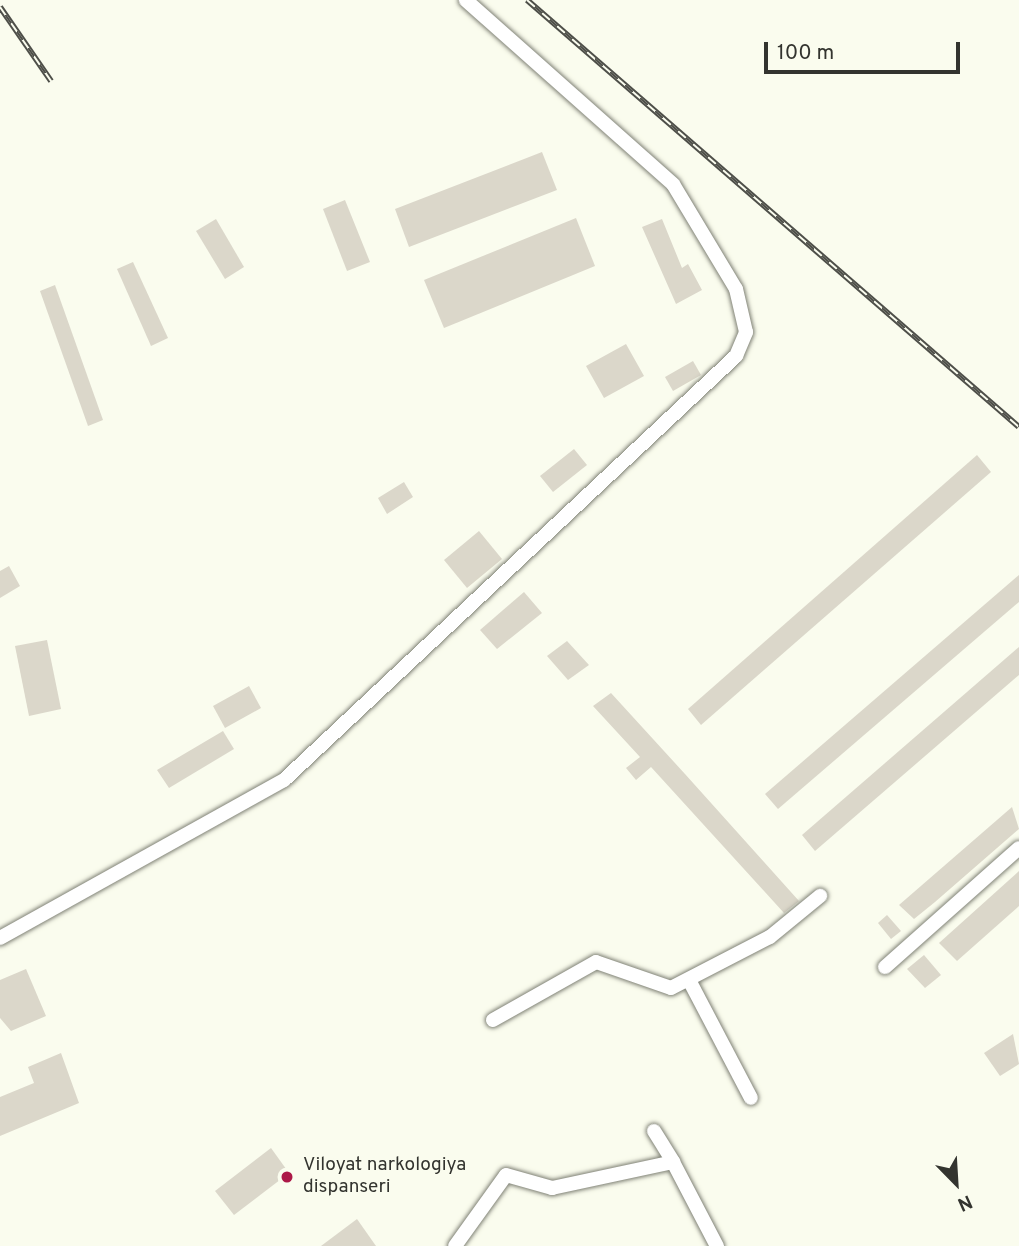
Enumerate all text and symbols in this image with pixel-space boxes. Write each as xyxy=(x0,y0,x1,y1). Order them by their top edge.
scale bar xyxy=(767,28,963,72)
text: 100 m xyxy=(777,40,834,67)
north arrow xyxy=(921,1148,991,1218)
place label: Viloyat narkologiya dispanseri xyxy=(303,1155,466,1199)
marker: Viloyat narkologiya dispanseri xyxy=(277,1167,297,1187)
text: N xyxy=(953,1188,976,1216)

